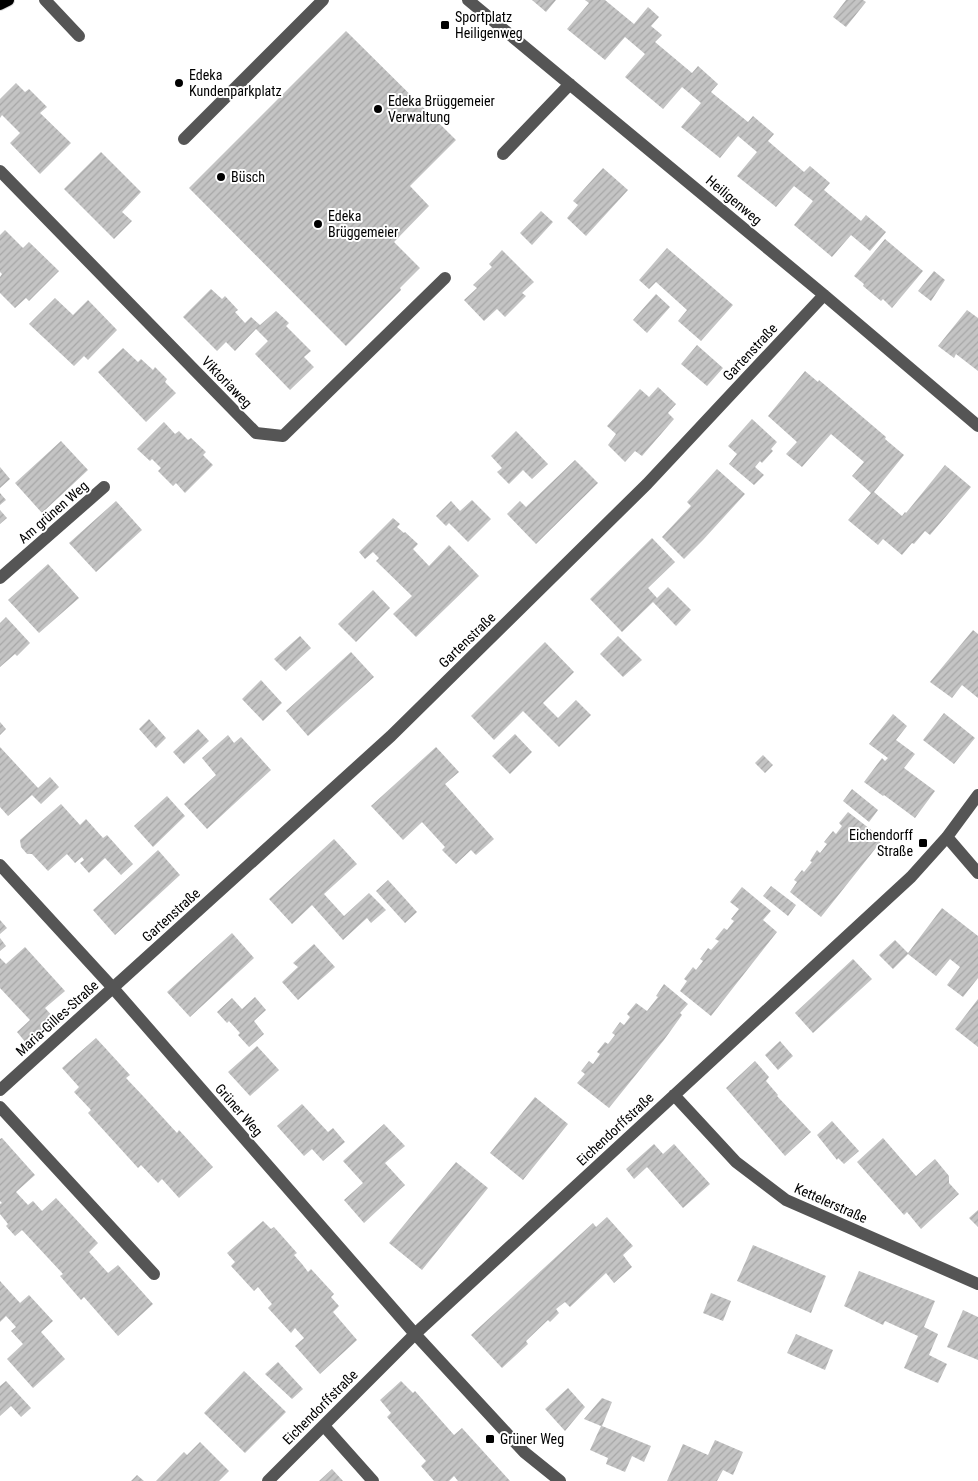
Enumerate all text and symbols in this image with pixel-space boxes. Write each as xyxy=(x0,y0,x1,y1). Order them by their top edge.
place label: Sportplatz Heiligenweg xyxy=(455,9,523,41)
marker: Sportplatz Heiligenweg xyxy=(439,19,451,31)
place label: Edeka Kundenparkplatz xyxy=(189,67,282,99)
marker: Edeka Kundenparkplatz xyxy=(173,77,185,89)
place label: Edeka Brüggemeier Verwaltung xyxy=(388,93,495,125)
marker: Edeka Brüggemeier Verwaltung xyxy=(372,103,384,115)
place label: Büsch xyxy=(231,169,265,185)
marker: Büsch xyxy=(215,171,227,183)
street label: Heiligenweg xyxy=(703,172,765,228)
place label: Edeka Brüggemeier xyxy=(328,208,398,240)
marker: Edeka Brüggemeier xyxy=(312,218,324,230)
street label: Gartenstraße xyxy=(720,320,781,384)
street label: Viktoriaweg xyxy=(199,353,255,411)
street label: Am grünen Weg xyxy=(15,477,91,547)
street label: Gartenstraße xyxy=(435,609,499,671)
place label: Eichendorff Straße xyxy=(849,827,914,859)
marker: Eichendorff Straße xyxy=(917,837,929,849)
street label: Gartenstraße xyxy=(139,885,203,945)
street label: Maria-Gilles-Straße xyxy=(13,977,102,1059)
street label: Grüner Weg xyxy=(212,1081,266,1139)
street label: Eichendorffstraße xyxy=(573,1089,657,1169)
street label: Kettelerstraße xyxy=(792,1180,870,1226)
street label: Eichendorffstraße xyxy=(279,1366,361,1448)
place label: Grüner Weg xyxy=(500,1431,564,1447)
marker: Grüner Weg xyxy=(484,1433,496,1445)

